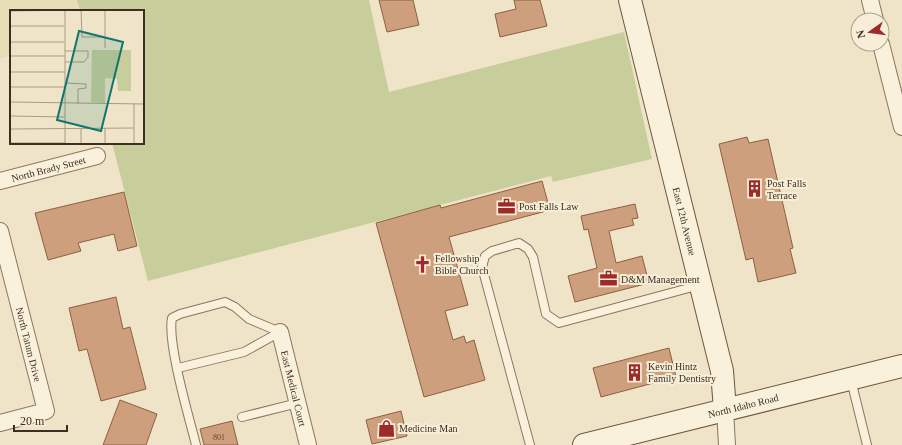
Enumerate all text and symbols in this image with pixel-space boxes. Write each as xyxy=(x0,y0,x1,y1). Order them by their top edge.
inset map xyxy=(10,10,144,144)
north arrow xyxy=(850,12,890,52)
text: N xyxy=(854,29,867,40)
street label: North Brady Street xyxy=(10,154,87,183)
place label: Post Falls Terrace xyxy=(767,178,806,201)
building icon: Post Falls Terrace xyxy=(744,179,764,199)
street label: East 12th Avenue xyxy=(671,186,699,257)
office icon: Post Falls Law xyxy=(496,196,516,216)
place label: Post Falls Law xyxy=(519,201,579,212)
place label: Fellowship Bible Church xyxy=(435,253,489,276)
church icon: Fellowship Bible Church xyxy=(412,254,432,274)
office icon: D&M Management xyxy=(598,269,618,289)
place label: D&M Management xyxy=(621,274,700,285)
street label: North Tatum Drive xyxy=(14,306,44,383)
street label: East Medical Court xyxy=(279,349,309,428)
place label: Kevin Hintz Family Dentistry xyxy=(648,361,716,384)
building icon: Kevin Hintz Family Dentistry xyxy=(625,362,645,382)
street label: North Idaho Road xyxy=(707,391,780,420)
scale bar xyxy=(14,407,67,433)
text: 20 m xyxy=(20,414,45,428)
shop icon: Medicine Man xyxy=(376,418,396,438)
place label: Medicine Man xyxy=(399,423,458,434)
house number: 801 xyxy=(213,433,225,442)

